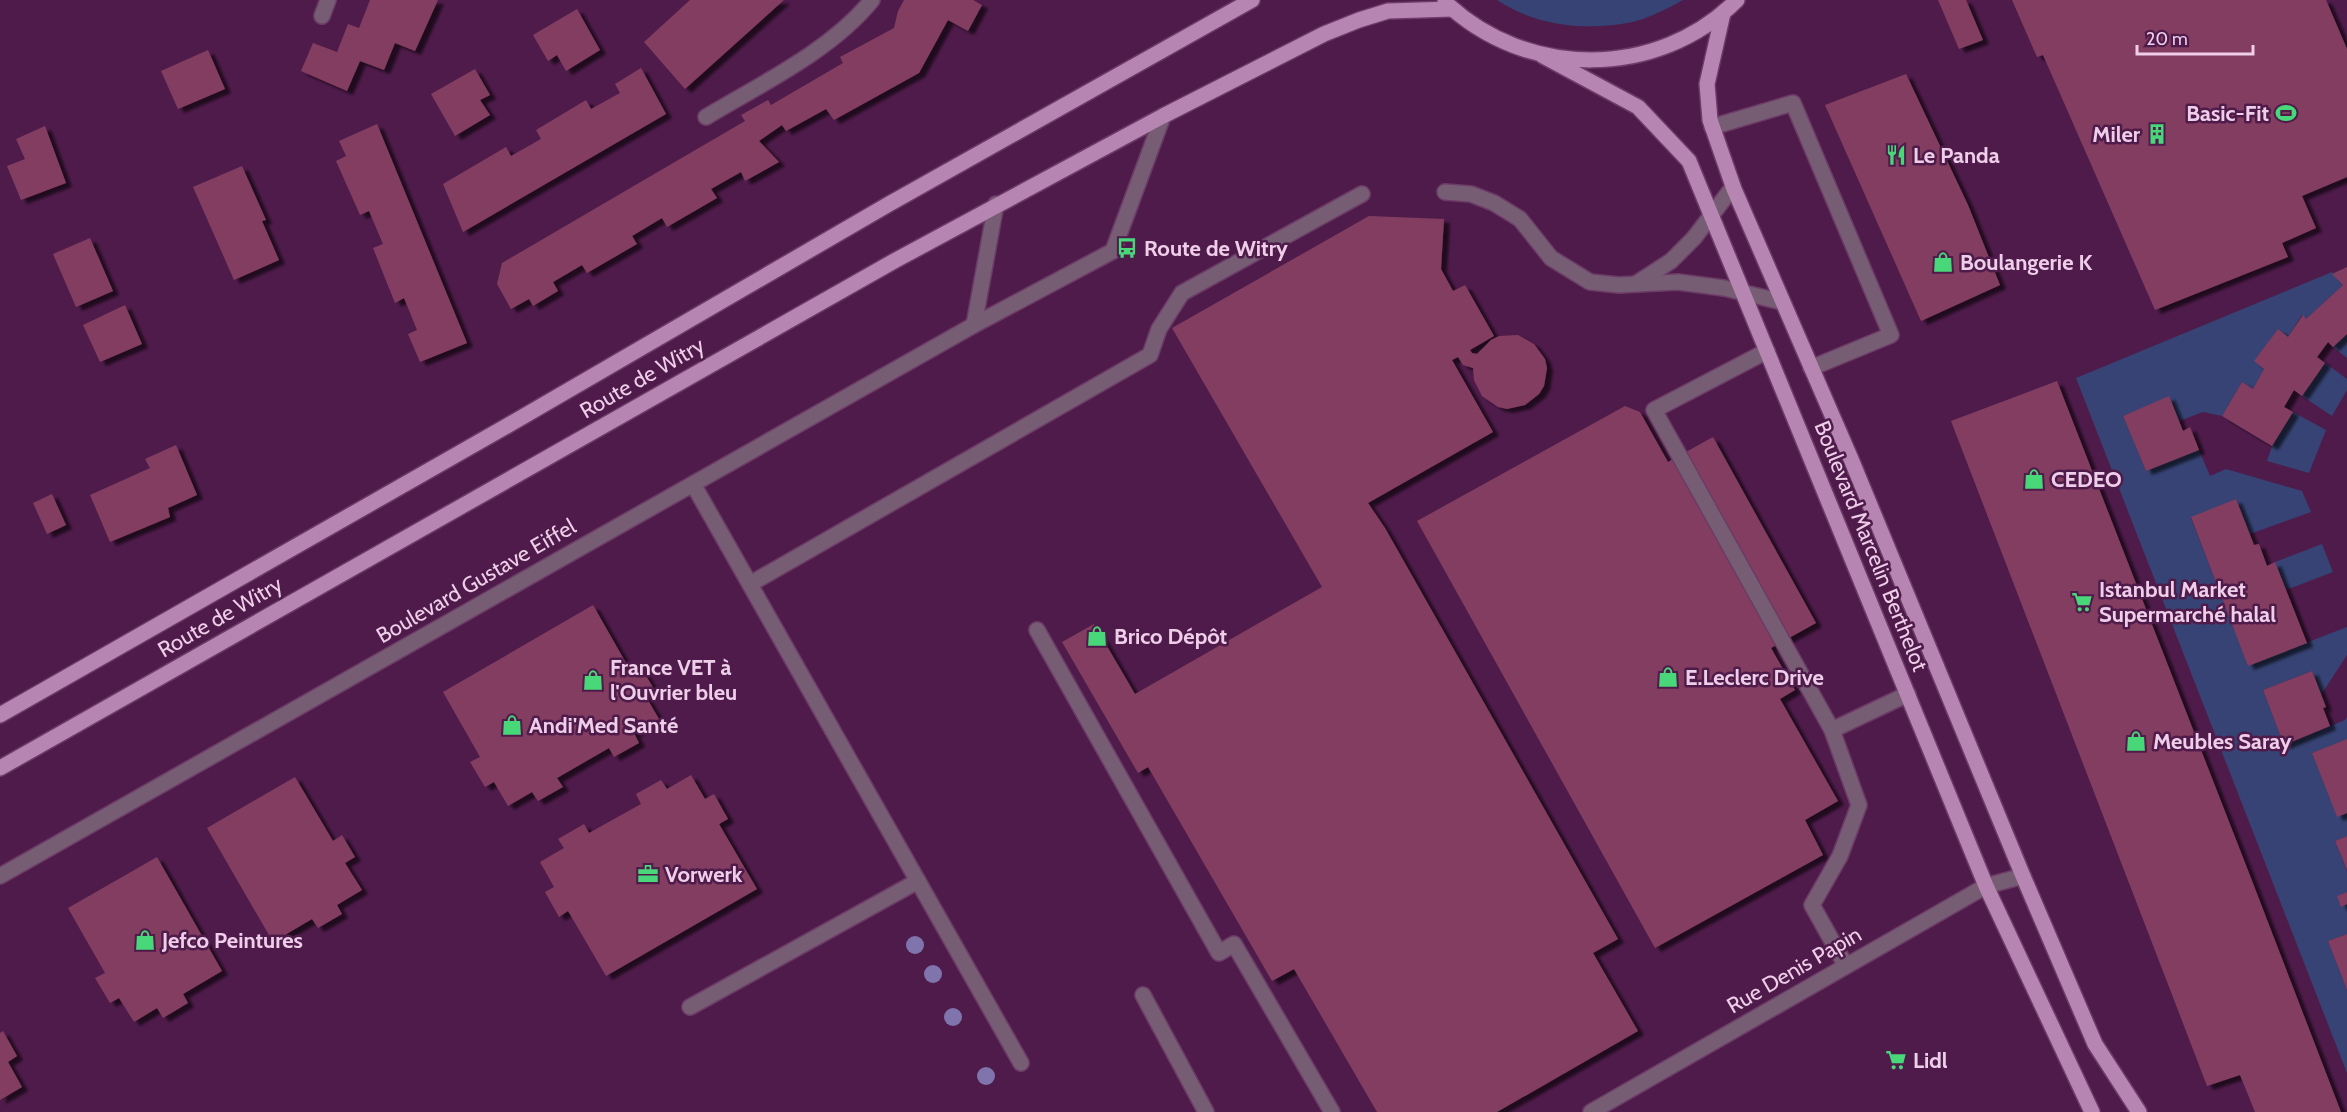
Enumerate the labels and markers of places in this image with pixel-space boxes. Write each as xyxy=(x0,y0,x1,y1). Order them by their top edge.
place label: Basic-Fit xyxy=(2186,100,2269,127)
sports icon: Basic-Fit xyxy=(2274,101,2298,125)
place label: Miler xyxy=(2092,121,2141,148)
building icon: Miler xyxy=(2145,122,2169,146)
place label: Le Panda xyxy=(1913,142,2000,169)
restaurant icon: Le Panda xyxy=(1884,143,1908,167)
place label: Route de Witry xyxy=(1144,235,1288,262)
bus stop icon: Route de Witry xyxy=(1115,236,1139,260)
place label: Boulangerie K xyxy=(1960,249,2092,276)
shop icon: Boulangerie K xyxy=(1931,250,1955,274)
place label: CEDEO xyxy=(2051,466,2122,493)
shop icon: CEDEO xyxy=(2022,467,2046,491)
place label: Istanbul Market Supermarché halal xyxy=(2099,576,2276,628)
supermarket icon: Istanbul Market Supermarché halal xyxy=(2070,590,2094,614)
place label: Brico Dépôt xyxy=(1114,623,1228,650)
shop icon: Brico Dépôt xyxy=(1085,624,1109,648)
place label: France VET à l'Ouvrier bleu xyxy=(610,654,737,706)
place label: E.Leclerc Drive xyxy=(1685,664,1824,691)
shop icon: E.Leclerc Drive xyxy=(1656,665,1680,689)
shop icon: France VET à l'Ouvrier bleu xyxy=(581,668,605,692)
place label: Andi'Med Santé xyxy=(529,712,678,739)
shop icon: Andi'Med Santé xyxy=(500,713,524,737)
place label: Meubles Saray xyxy=(2153,728,2292,755)
shop icon: Meubles Saray xyxy=(2124,729,2148,753)
place label: Vorwerk xyxy=(665,861,743,888)
office icon: Vorwerk xyxy=(636,862,660,886)
place label: Jefco Peintures xyxy=(161,927,303,954)
shop icon: Jefco Peintures xyxy=(133,928,157,952)
place label: Lidl xyxy=(1913,1047,1948,1074)
supermarket icon: Lidl xyxy=(1884,1048,1908,1072)

